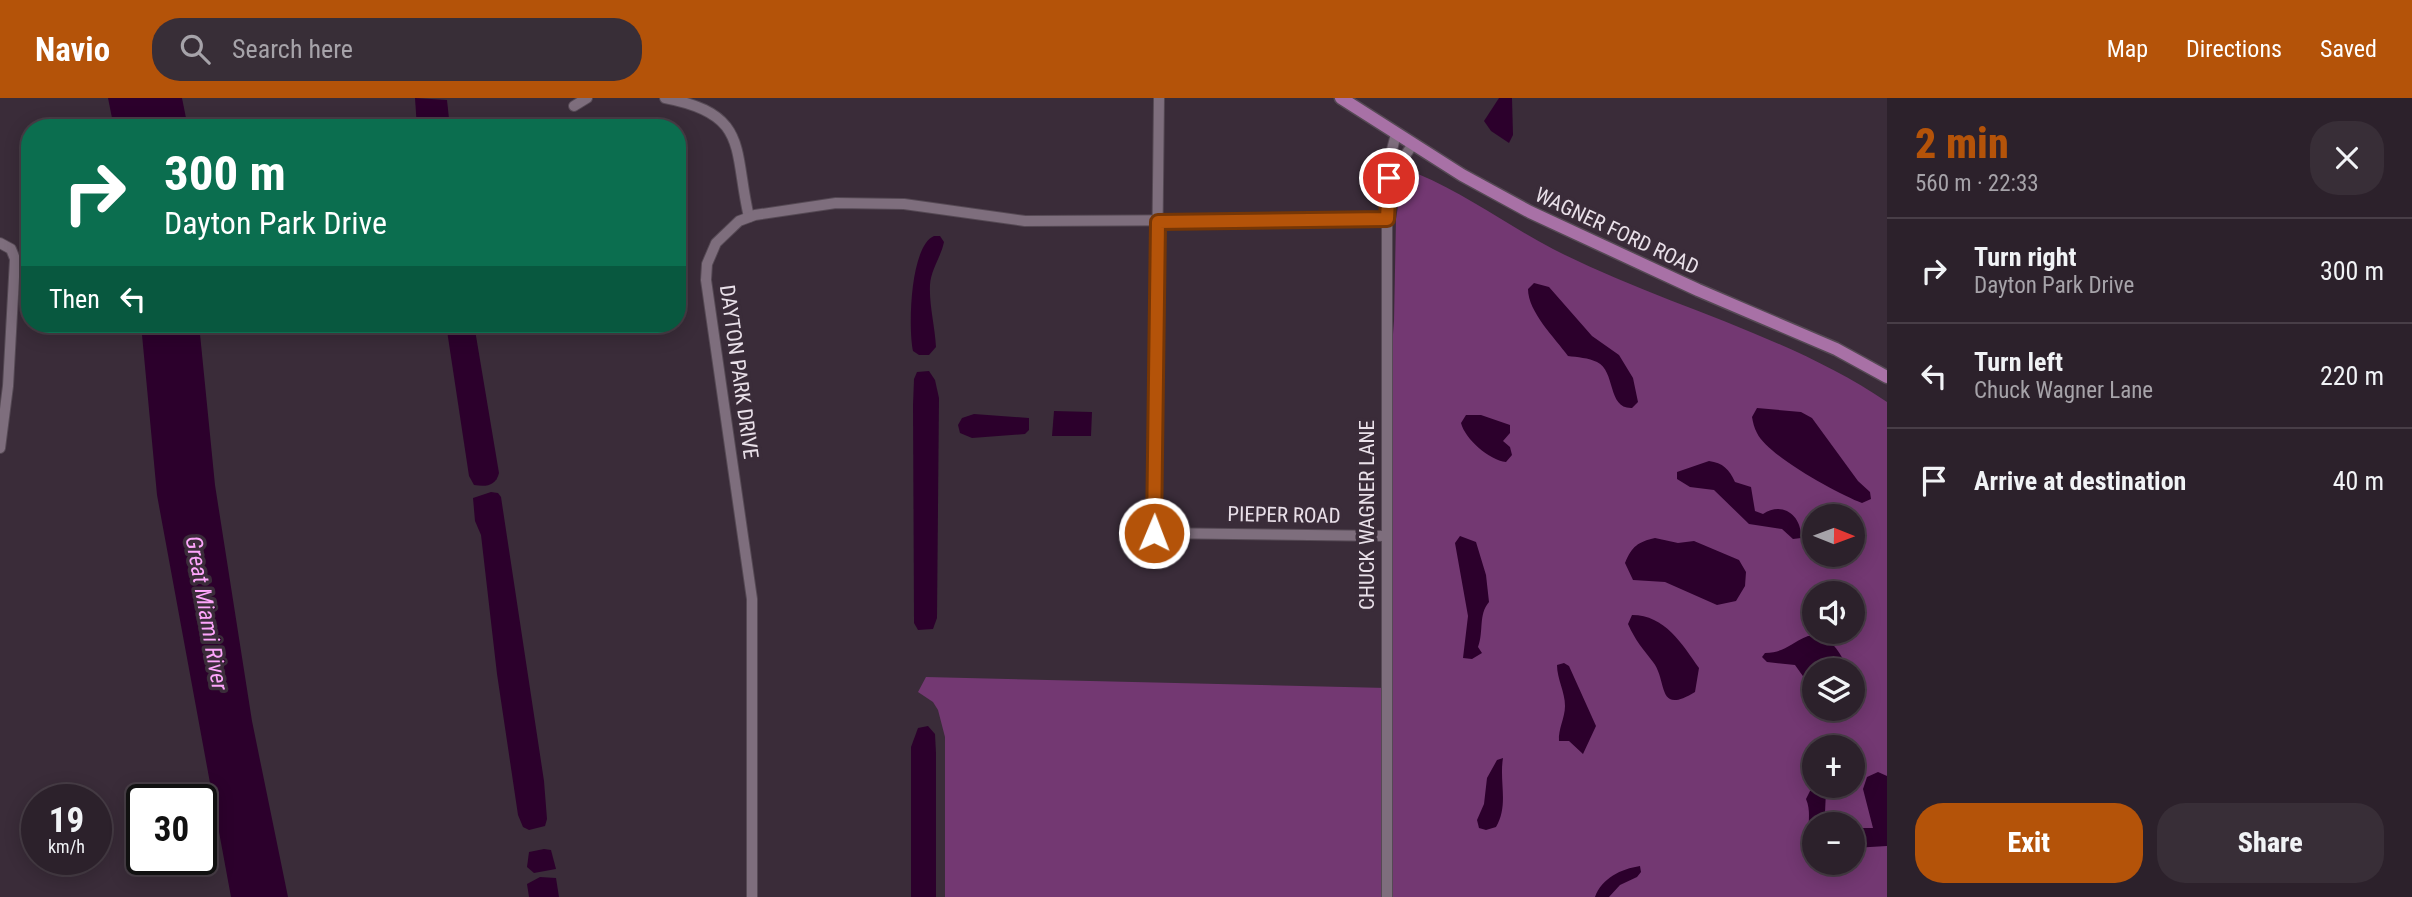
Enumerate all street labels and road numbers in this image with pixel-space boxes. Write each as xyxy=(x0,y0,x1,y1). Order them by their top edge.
street label: WAGNER FORD ROAD xyxy=(1531,183,1703,279)
street label: DAYTON PARK DRIVE xyxy=(715,283,763,461)
street label: CHUCK WAGNER LANE xyxy=(1355,420,1379,610)
street label: PIEPER ROAD xyxy=(1227,502,1341,528)

